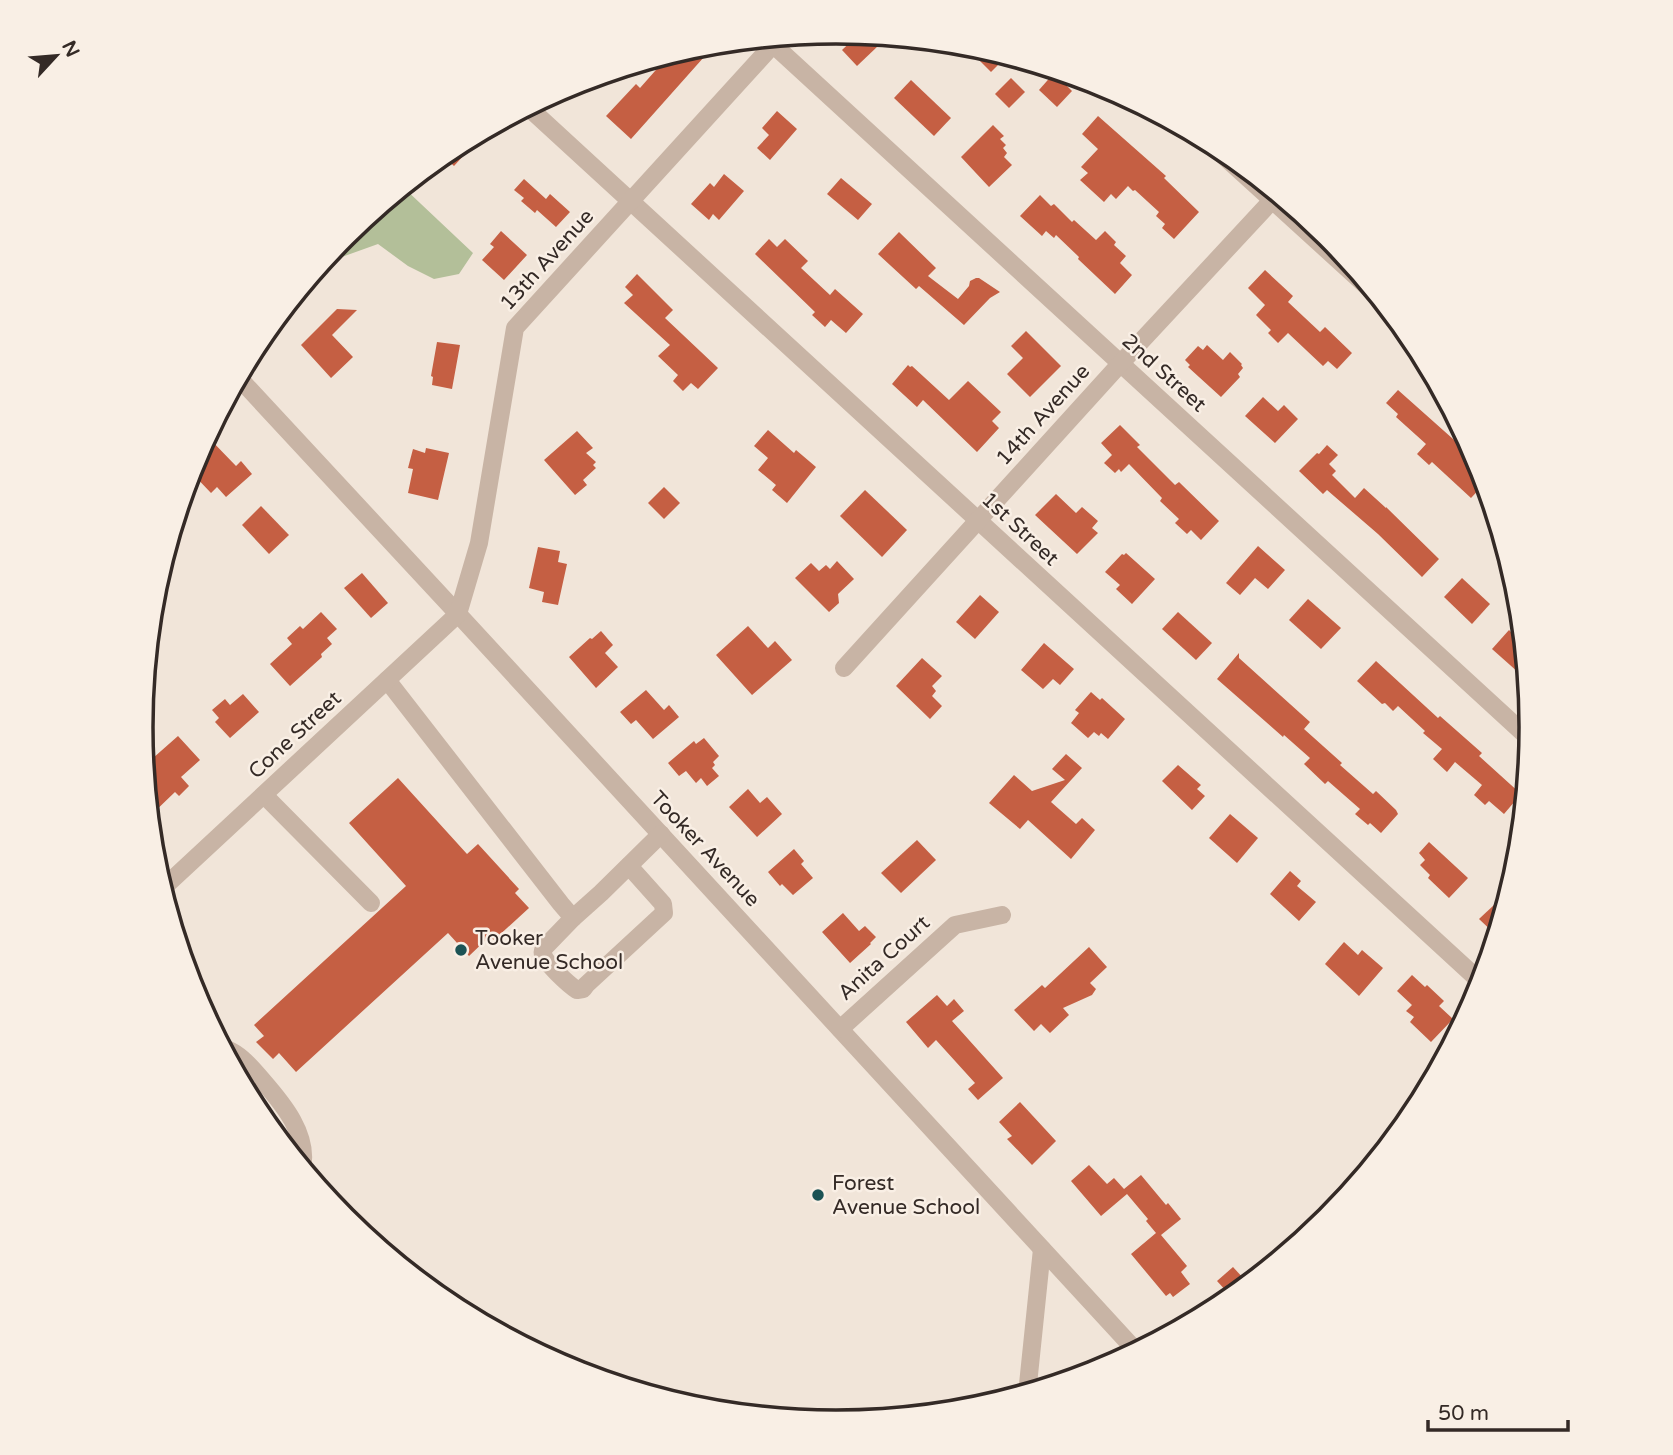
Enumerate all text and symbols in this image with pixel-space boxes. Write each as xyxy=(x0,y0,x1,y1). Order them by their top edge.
north arrow xyxy=(21,21,91,91)
text: N xyxy=(57,37,84,61)
street label: 13th Avenue xyxy=(495,204,599,316)
street label: 2nd Street xyxy=(1117,329,1211,417)
street label: 14th Avenue xyxy=(991,359,1095,471)
street label: 1st Street xyxy=(976,487,1064,571)
street label: Cone Street xyxy=(244,686,346,784)
street label: Tooker Avenue xyxy=(645,786,765,912)
street label: Anita Court xyxy=(833,910,935,1006)
place label: Tooker Avenue School xyxy=(475,926,623,975)
marker: Tooker Avenue School xyxy=(453,942,469,958)
place label: Forest Avenue School xyxy=(832,1171,980,1220)
marker: Forest Avenue School xyxy=(810,1187,826,1203)
scale bar xyxy=(1428,1388,1568,1432)
text: 50 m xyxy=(1438,1401,1489,1426)

